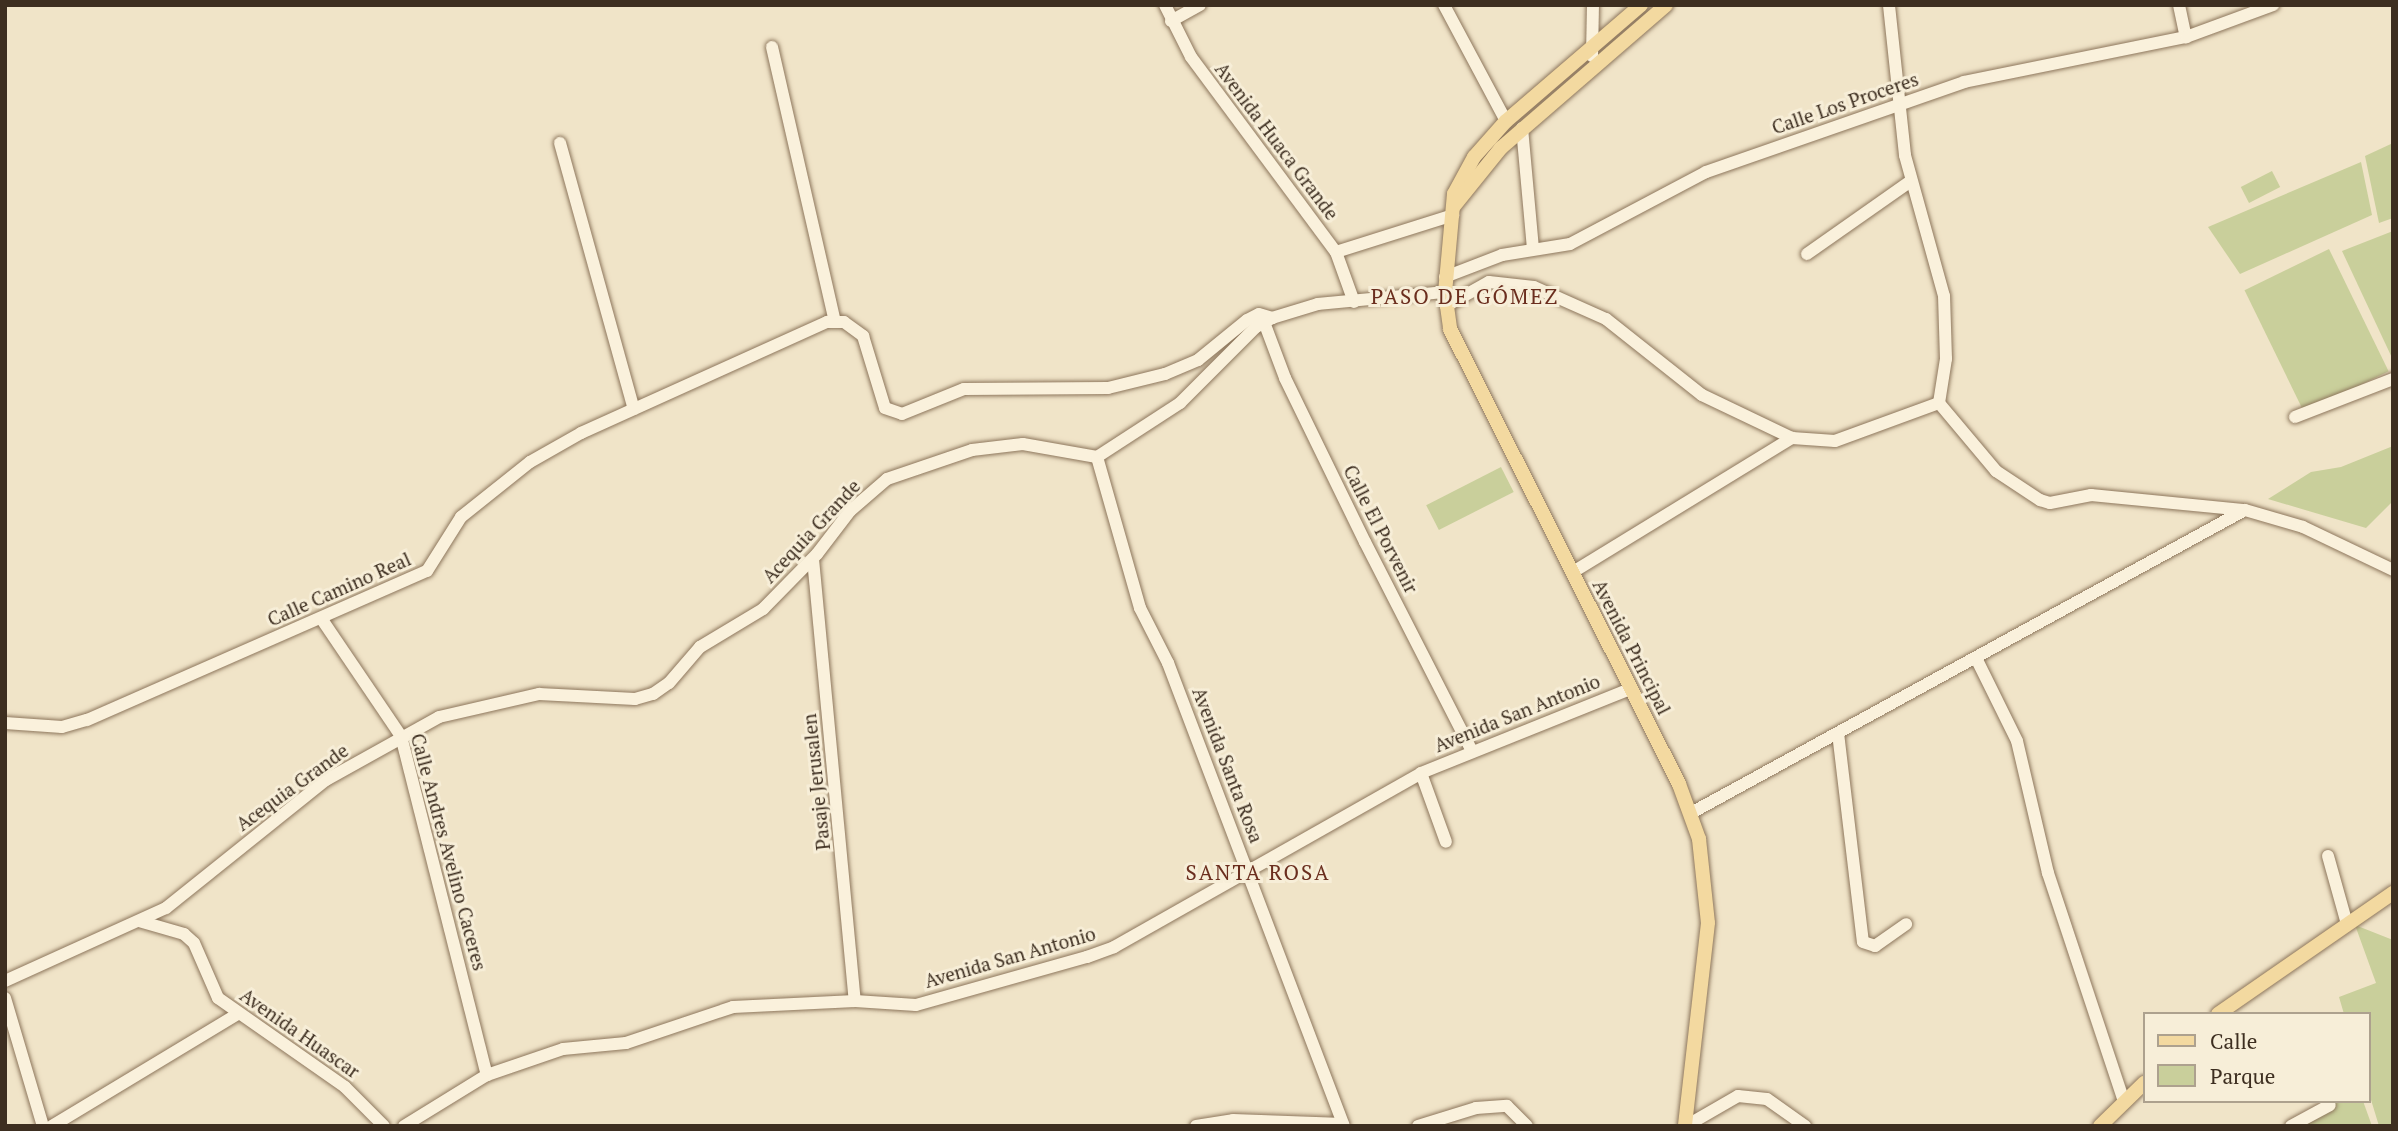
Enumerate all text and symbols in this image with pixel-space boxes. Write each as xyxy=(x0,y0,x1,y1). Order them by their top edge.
street label: Avenida Huaca Grande xyxy=(1210,58,1344,224)
street label: Calle Los Proceres xyxy=(1769,67,1921,139)
district label: PASO DE GÓMEZ xyxy=(1372,283,1558,309)
street label: Calle El Porvenir xyxy=(1339,461,1423,597)
street label: Acequia Grande xyxy=(757,475,865,587)
street label: Calle Camino Real xyxy=(264,547,414,631)
street label: Avenida Principal xyxy=(1588,576,1676,718)
street label: Avenida San Antonio xyxy=(1431,669,1603,757)
street label: Avenida Santa Rosa xyxy=(1188,684,1268,846)
street label: Pasaje Jerusalen xyxy=(798,713,834,851)
street label: Calle Andres Avelino Caceres xyxy=(406,731,492,973)
street label: Acequia Grande xyxy=(232,739,352,835)
district label: SANTA ROSA xyxy=(1186,859,1330,885)
street label: Avenida San Antonio xyxy=(922,922,1098,992)
street label: Avenida Huascar xyxy=(236,983,364,1083)
legend xyxy=(2142,1012,2370,1103)
text: Calle xyxy=(2210,1027,2257,1055)
text: Parque xyxy=(2210,1062,2275,1090)

